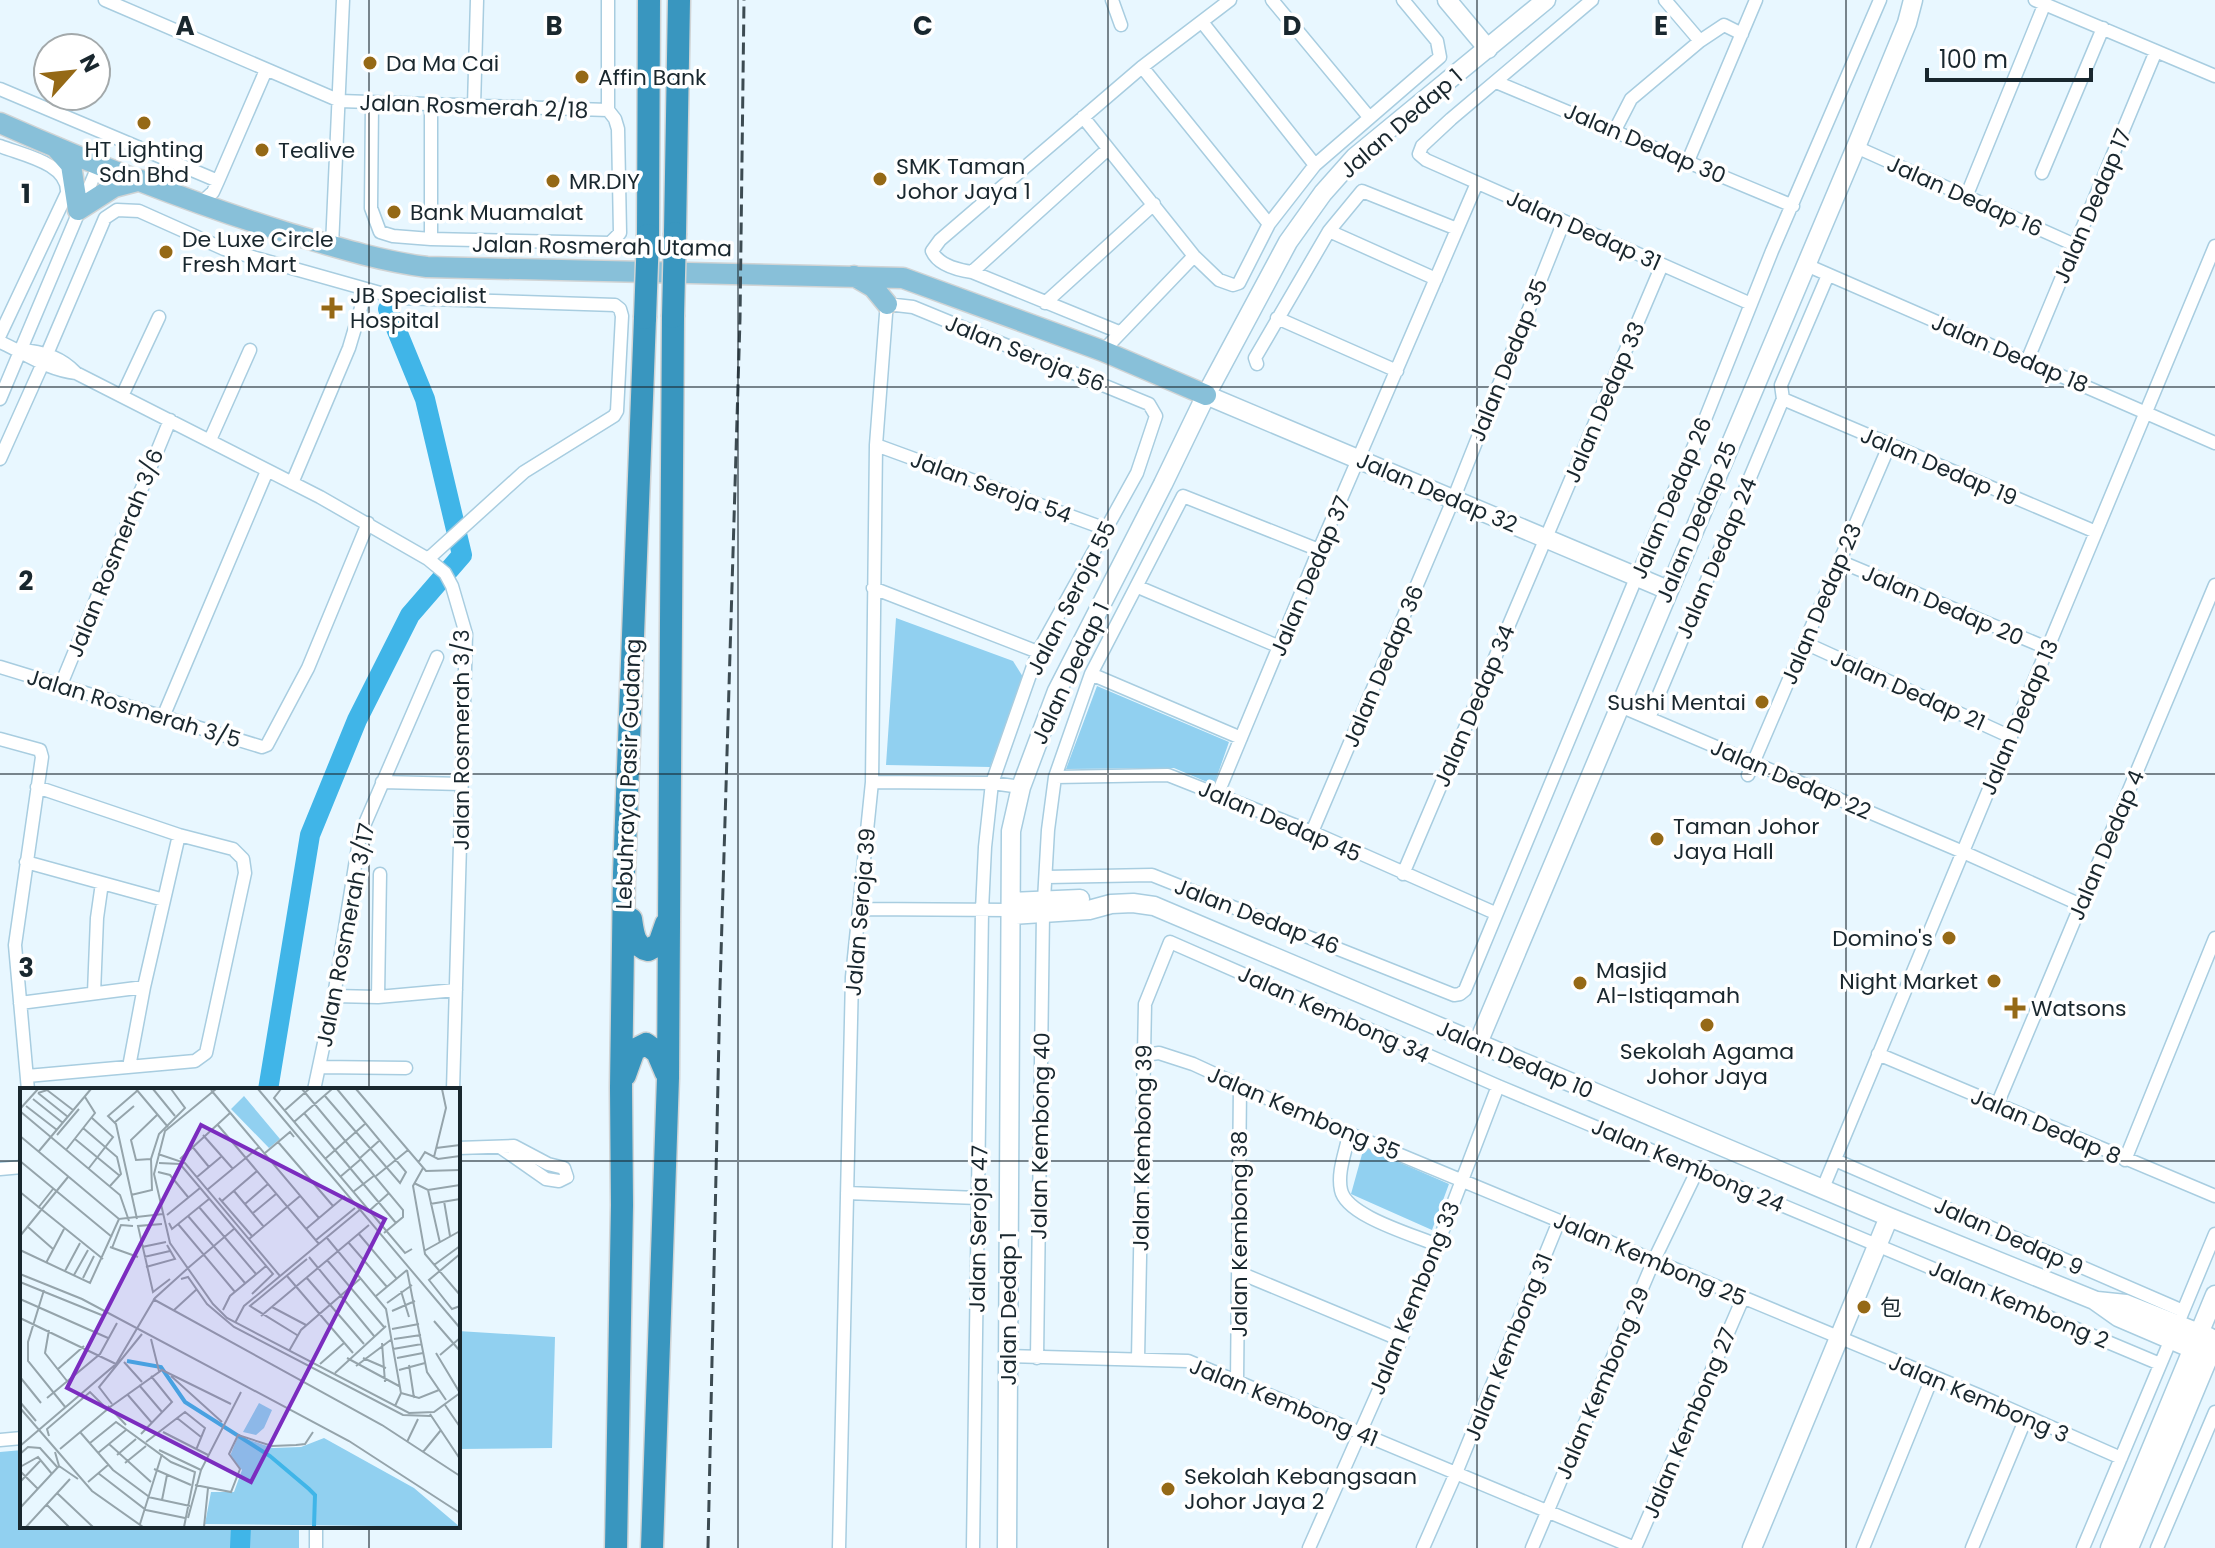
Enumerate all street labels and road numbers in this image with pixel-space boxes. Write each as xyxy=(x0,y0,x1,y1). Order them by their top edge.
street label: Jalan Dedap 1 xyxy=(1333,61,1469,185)
street label: Jalan Rosmerah 2/18 xyxy=(359,87,589,126)
street label: Jalan Dedap 30 xyxy=(1559,95,1731,192)
street label: Jalan Dedap 17 xyxy=(2046,124,2139,288)
street label: Jalan Dedap 16 xyxy=(1882,148,2048,245)
street label: Jalan Dedap 31 xyxy=(1501,182,1666,278)
street label: Jalan Rosmerah Utama xyxy=(472,229,732,264)
street label: Jalan Dedap 35 xyxy=(1462,274,1555,446)
street label: Jalan Dedap 18 xyxy=(1927,306,2093,400)
street label: Jalan Seroja 56 xyxy=(940,307,1109,400)
street label: Jalan Dedap 33 xyxy=(1557,317,1652,488)
street label: Jalan Dedap 26 xyxy=(1623,412,1720,584)
street label: Jalan Dedap 19 xyxy=(1856,419,2022,513)
street label: Jalan Dedap 25 xyxy=(1648,437,1745,608)
street label: Jalan Rosmerah 3/6 xyxy=(59,444,172,662)
street label: Jalan Seroja 54 xyxy=(906,444,1076,531)
street label: Jalan Dedap 32 xyxy=(1352,445,1522,540)
street label: Jalan Dedap 24 xyxy=(1668,472,1765,644)
street label: Jalan Dedap 37 xyxy=(1263,491,1358,661)
street label: Jalan Seroja 55 xyxy=(1019,516,1124,681)
street label: Jalan Dedap 23 xyxy=(1774,519,1869,689)
street label: Jalan Dedap 20 xyxy=(1857,557,2028,654)
street label: Jalan Dedap 36 xyxy=(1335,580,1432,752)
street label: Jalan Dedap 1 xyxy=(1024,597,1117,749)
street label: Jalan Dedap 34 xyxy=(1426,620,1523,792)
street label: Jalan Rosmerah 3/3 xyxy=(446,629,477,851)
street label: Jalan Dedap 13 xyxy=(1973,635,2066,800)
street label: Lebuhraya Pasir Gudang xyxy=(608,638,649,910)
street label: Jalan Dedap 21 xyxy=(1826,643,1990,738)
street label: Jalan Rosmerah 3/5 xyxy=(23,661,245,756)
street label: Jalan Dedap 22 xyxy=(1706,732,1876,827)
street label: Jalan Dedap 4 xyxy=(2061,765,2152,925)
street label: Jalan Dedap 45 xyxy=(1194,773,1366,870)
street label: Jalan Rosmerah 3/17 xyxy=(309,820,382,1050)
street label: Jalan Seroja 39 xyxy=(838,827,883,997)
street label: Jalan Dedap 46 xyxy=(1170,871,1344,962)
street label: Jalan Kembong 34 xyxy=(1233,958,1435,1071)
street label: Jalan Dedap 10 xyxy=(1432,1013,1598,1106)
street label: Jalan Kembong 40 xyxy=(1023,1032,1058,1240)
street label: Jalan Kembong 39 xyxy=(1125,1044,1160,1252)
street label: Jalan Kembong 35 xyxy=(1203,1059,1405,1168)
street label: Jalan Dedap 8 xyxy=(1966,1081,2126,1172)
street label: Jalan Kembong 24 xyxy=(1587,1111,1789,1220)
street label: Jalan Kembong 38 xyxy=(1224,1131,1255,1337)
street label: Jalan Seroja 47 xyxy=(962,1145,995,1313)
street label: Jalan Dedap 9 xyxy=(1929,1190,2088,1283)
street label: Jalan Kembong 33 xyxy=(1362,1197,1467,1399)
street label: Jalan Kembong 25 xyxy=(1549,1205,1751,1314)
street label: Jalan Dedap 1 xyxy=(993,1232,1024,1386)
street label: Jalan Kembong 31 xyxy=(1457,1249,1560,1446)
street label: Jalan Kembong 2 xyxy=(1924,1253,2114,1356)
street label: Jalan Kembong 29 xyxy=(1548,1282,1657,1484)
street label: Jalan Kembong 27 xyxy=(1635,1323,1744,1523)
street label: Jalan Kembong 3 xyxy=(1884,1346,2074,1450)
street label: Jalan Kembong 41 xyxy=(1185,1350,1383,1454)

